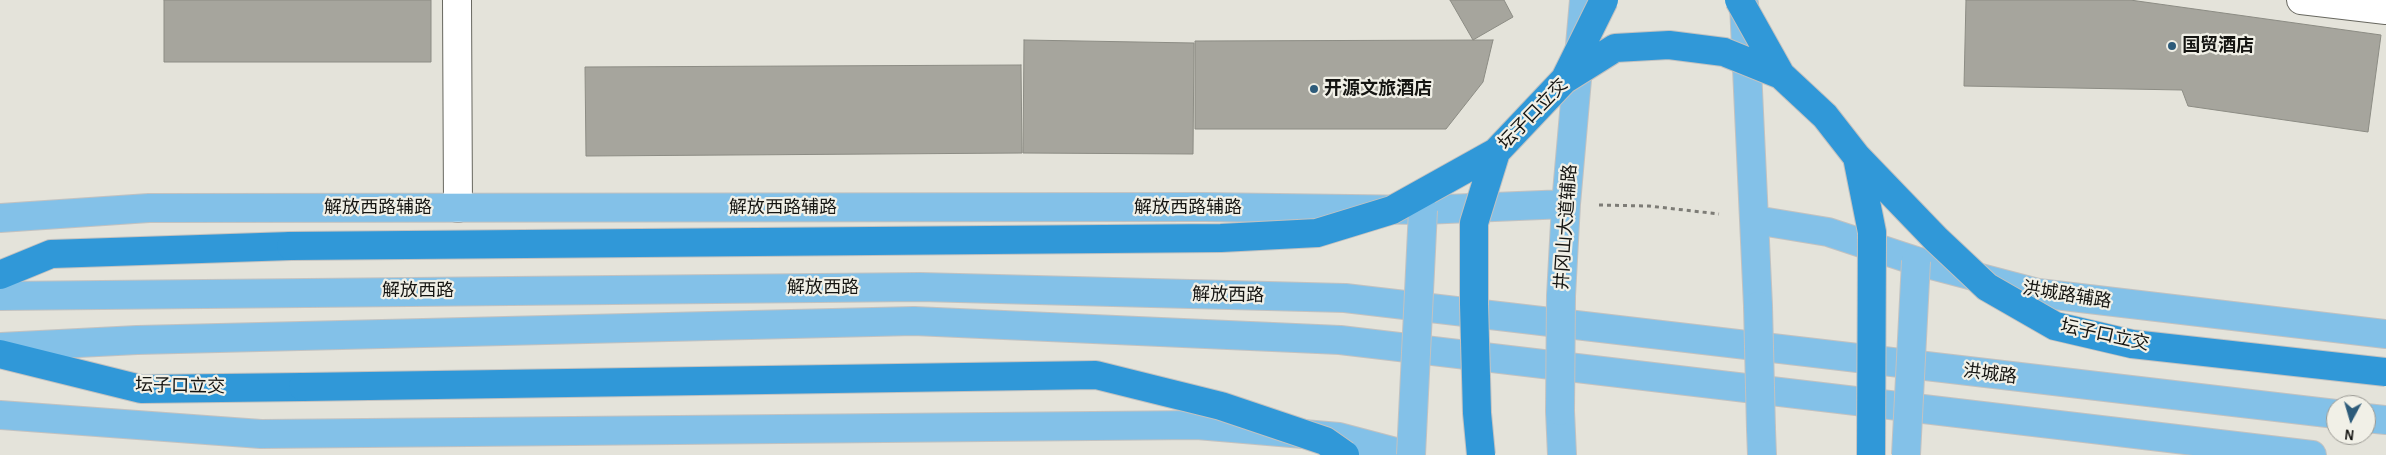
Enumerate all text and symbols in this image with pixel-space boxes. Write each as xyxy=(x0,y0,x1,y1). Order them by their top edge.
place label: 国贸酒店 xyxy=(2182,35,2254,57)
marker: 国贸酒店 xyxy=(2166,40,2178,52)
street label: 坛子口立交 xyxy=(1494,74,1572,154)
place label: 开源文旅酒店 xyxy=(1324,78,1432,100)
marker: 开源文旅酒店 xyxy=(1308,83,1320,95)
street label: 井冈山大道辅路 xyxy=(1551,163,1581,291)
street label: 解放西路辅路 xyxy=(324,197,432,219)
street label: 解放西路辅路 xyxy=(729,197,837,219)
street label: 解放西路辅路 xyxy=(1134,197,1242,219)
street label: 解放西路 xyxy=(787,277,859,299)
street label: 洪城路辅路 xyxy=(2021,277,2113,313)
street label: 解放西路 xyxy=(382,280,454,302)
street label: 解放西路 xyxy=(1192,284,1264,306)
street label: 坛子口立交 xyxy=(2059,315,2151,355)
street label: 洪城路 xyxy=(1962,360,2018,388)
street label: 坛子口立交 xyxy=(135,374,225,398)
north arrow xyxy=(2326,395,2376,445)
text: N xyxy=(2344,426,2355,441)

